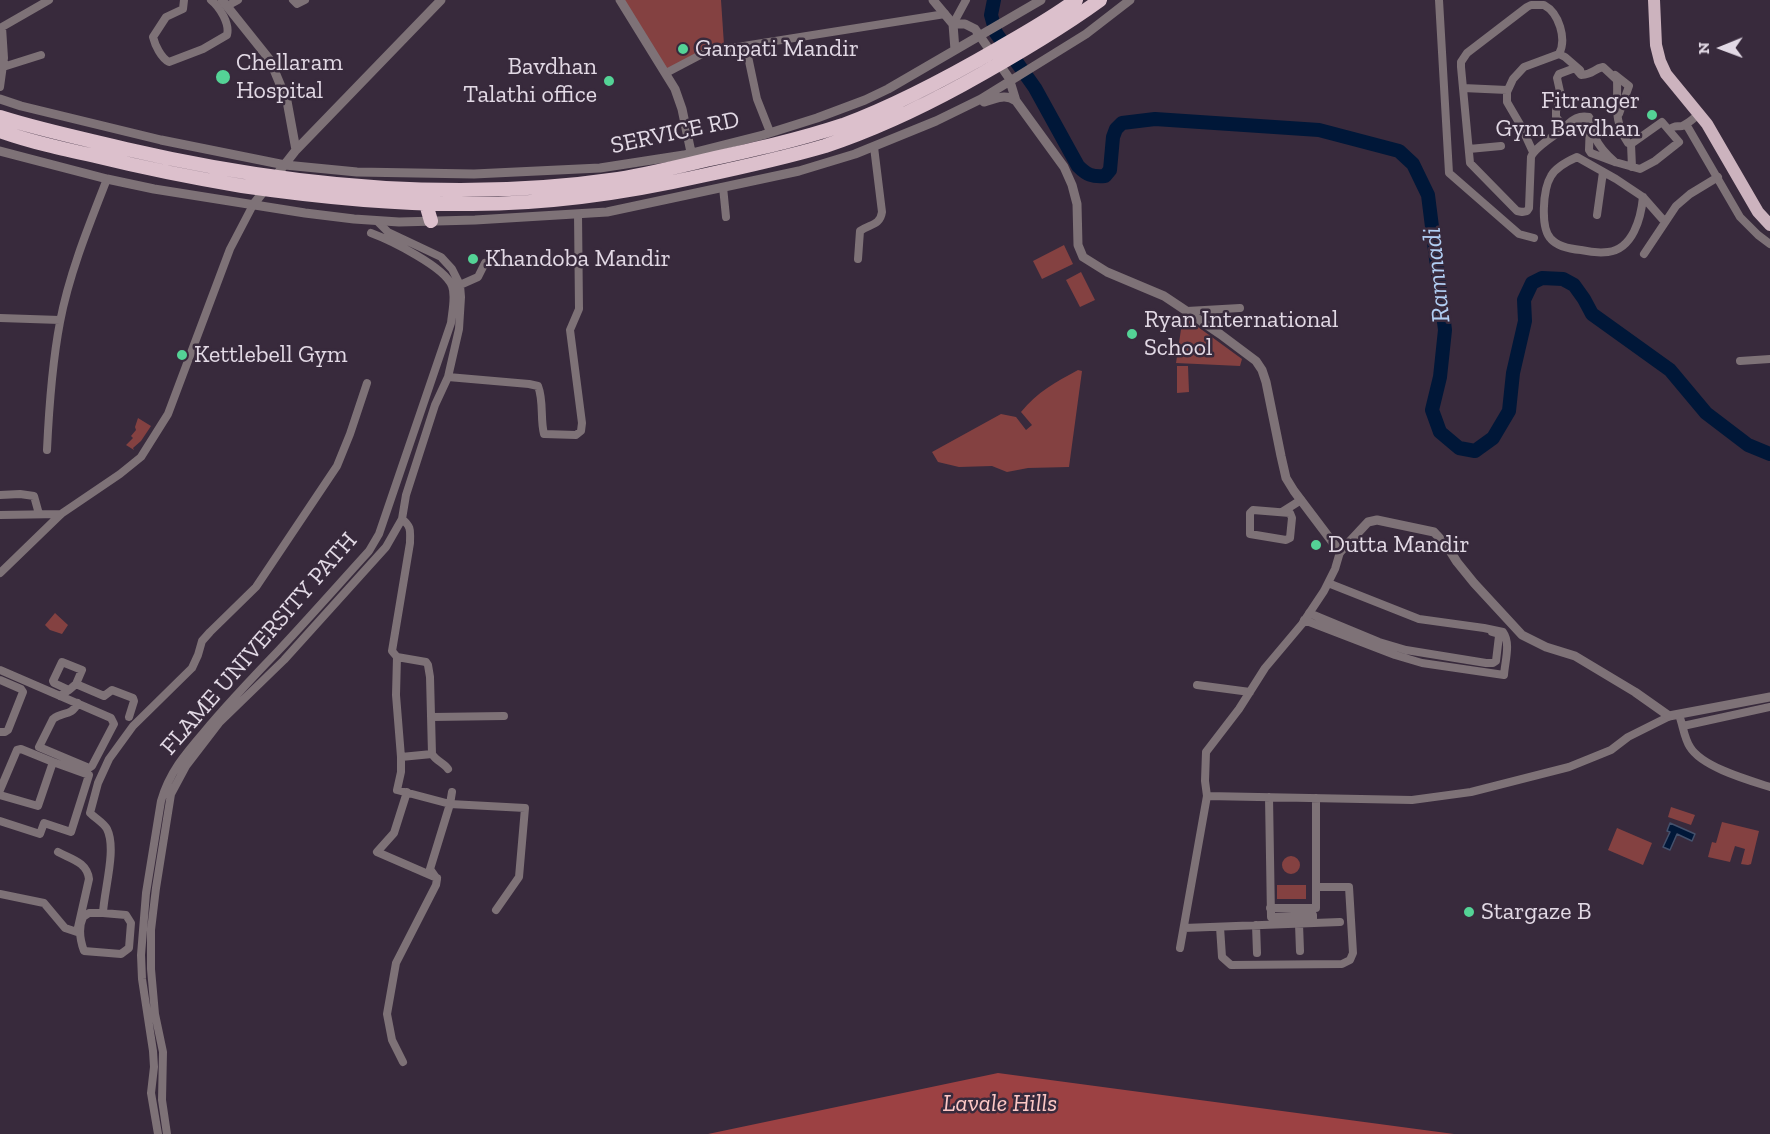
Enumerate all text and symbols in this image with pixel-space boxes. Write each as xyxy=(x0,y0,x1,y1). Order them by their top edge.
north arrow xyxy=(1692,18,1752,78)
place label: Ganpati Mandir xyxy=(695,35,859,63)
marker: Ganpati Mandir xyxy=(676,42,690,56)
text: N xyxy=(1694,42,1713,55)
place label: Chellaram Hospital xyxy=(236,49,343,105)
place label: Bavdhan Talathi office xyxy=(463,53,597,109)
marker: Chellaram Hospital xyxy=(214,68,232,86)
marker: Bavdhan Talathi office xyxy=(602,74,616,88)
place label: Fitranger Gym Bavdhan xyxy=(1496,87,1640,143)
street label: SERVICE RD xyxy=(608,105,742,161)
marker: Fitranger Gym Bavdhan xyxy=(1645,108,1659,122)
water label: Ramnadi xyxy=(1416,226,1458,324)
place label: Khandoba Mandir xyxy=(485,245,671,273)
marker: Khandoba Mandir xyxy=(466,252,480,266)
place label: Ryan International School xyxy=(1144,306,1338,362)
marker: Ryan International School xyxy=(1125,327,1139,341)
place label: Kettlebell Gym xyxy=(194,341,348,369)
marker: Kettlebell Gym xyxy=(175,348,189,362)
street label: FLAME UNIVERSITY PATH xyxy=(155,527,363,761)
place label: Dutta Mandir xyxy=(1328,531,1469,559)
marker: Dutta Mandir xyxy=(1309,538,1323,552)
place label: Stargaze B xyxy=(1481,898,1591,926)
marker: Stargaze B xyxy=(1462,905,1476,919)
park label: Lavale Hills xyxy=(943,1090,1057,1118)

